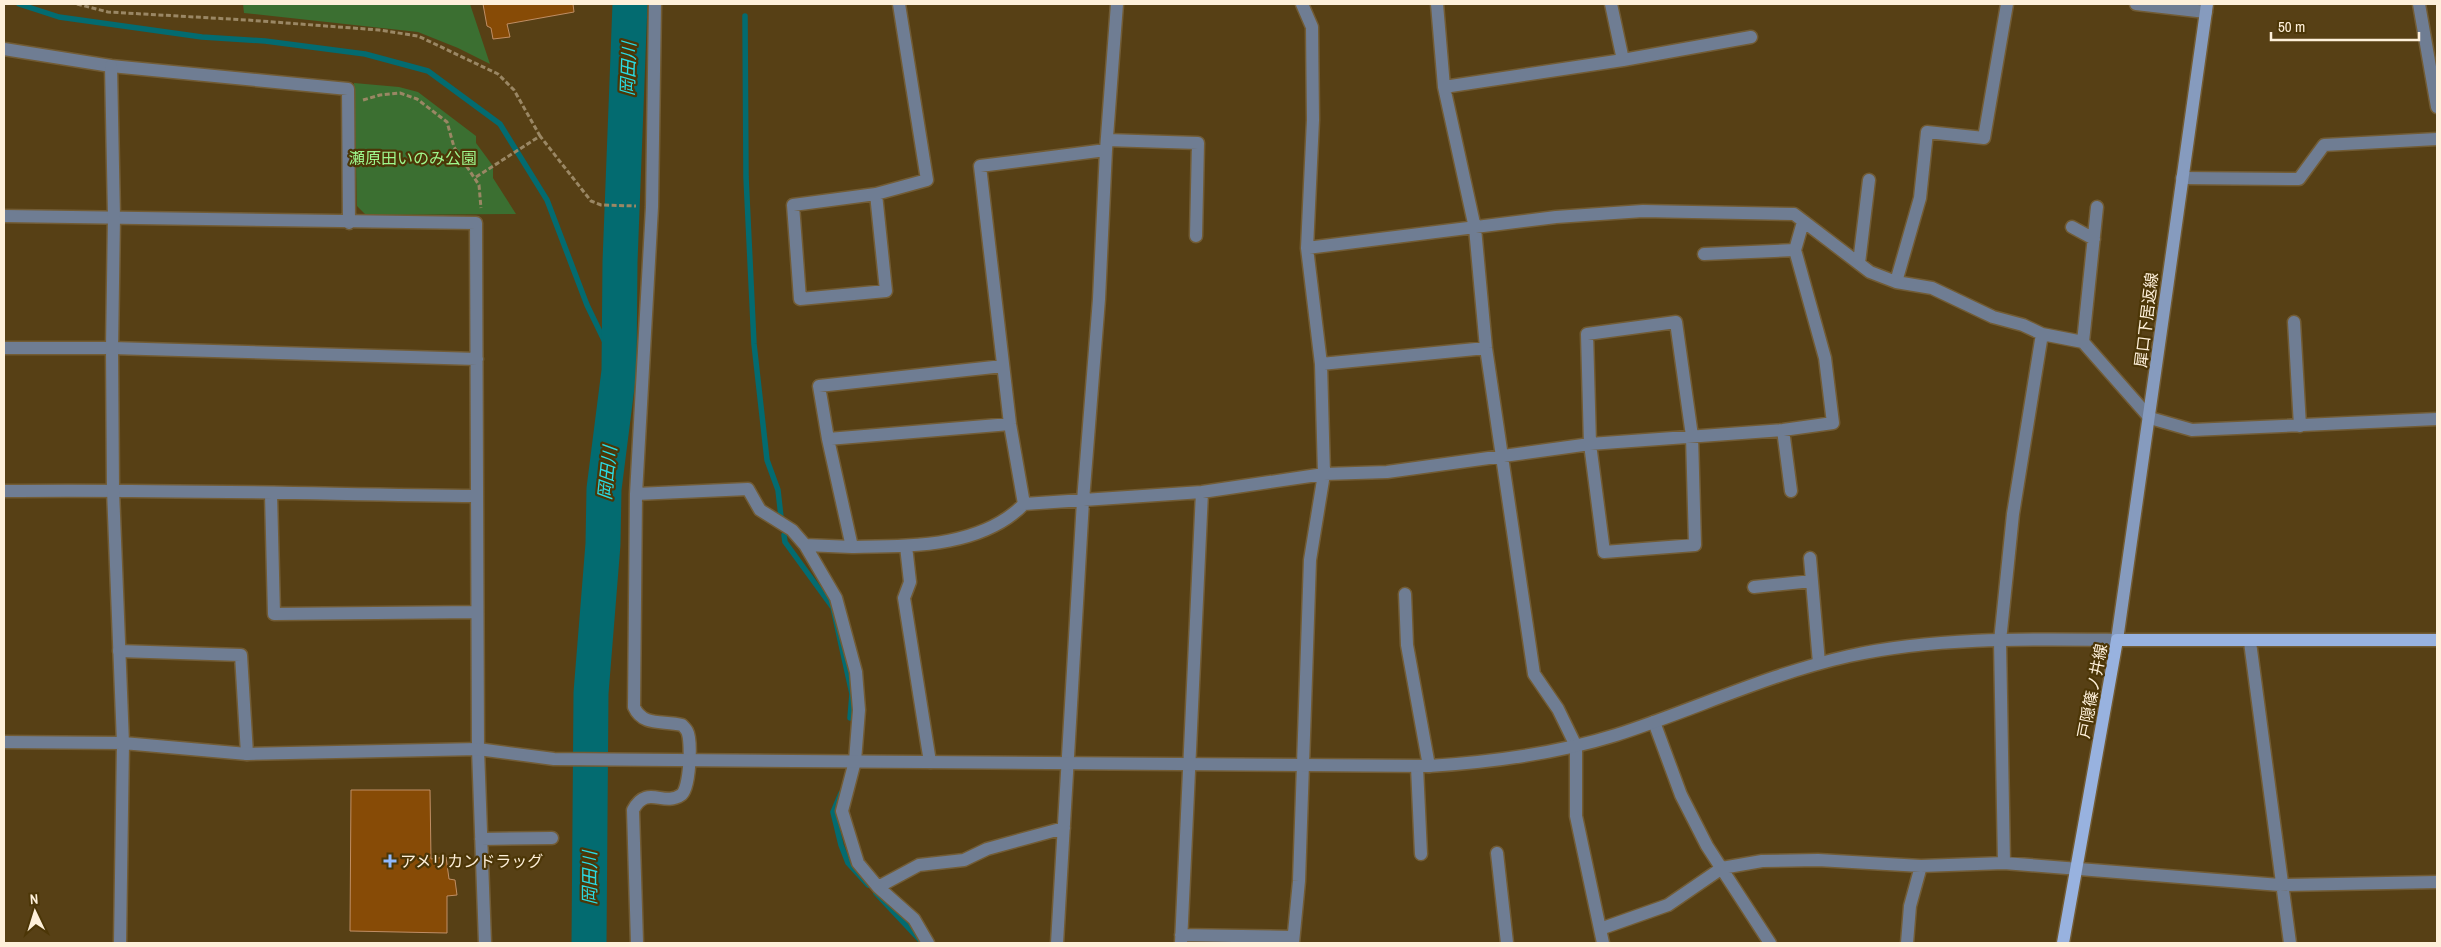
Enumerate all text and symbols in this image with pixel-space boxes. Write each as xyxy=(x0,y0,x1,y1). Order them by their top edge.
scale bar xyxy=(2271,10,2418,42)
text: 50 m xyxy=(2278,16,2305,37)
water label: 岡田川 xyxy=(615,40,642,96)
park label: 瀬原田いのみ公園 xyxy=(349,147,477,169)
street label: 犀口下居返線 xyxy=(2129,271,2163,369)
water label: 岡田川 xyxy=(592,443,622,501)
street label: 戸隠篠ノ井線 xyxy=(2072,642,2112,740)
water label: 岡田川 xyxy=(577,849,602,905)
place label: アメリカンドラッグ xyxy=(400,850,543,872)
marker: アメリカンドラッグ xyxy=(384,855,396,867)
north arrow xyxy=(10,887,60,937)
text: N xyxy=(29,890,39,908)

